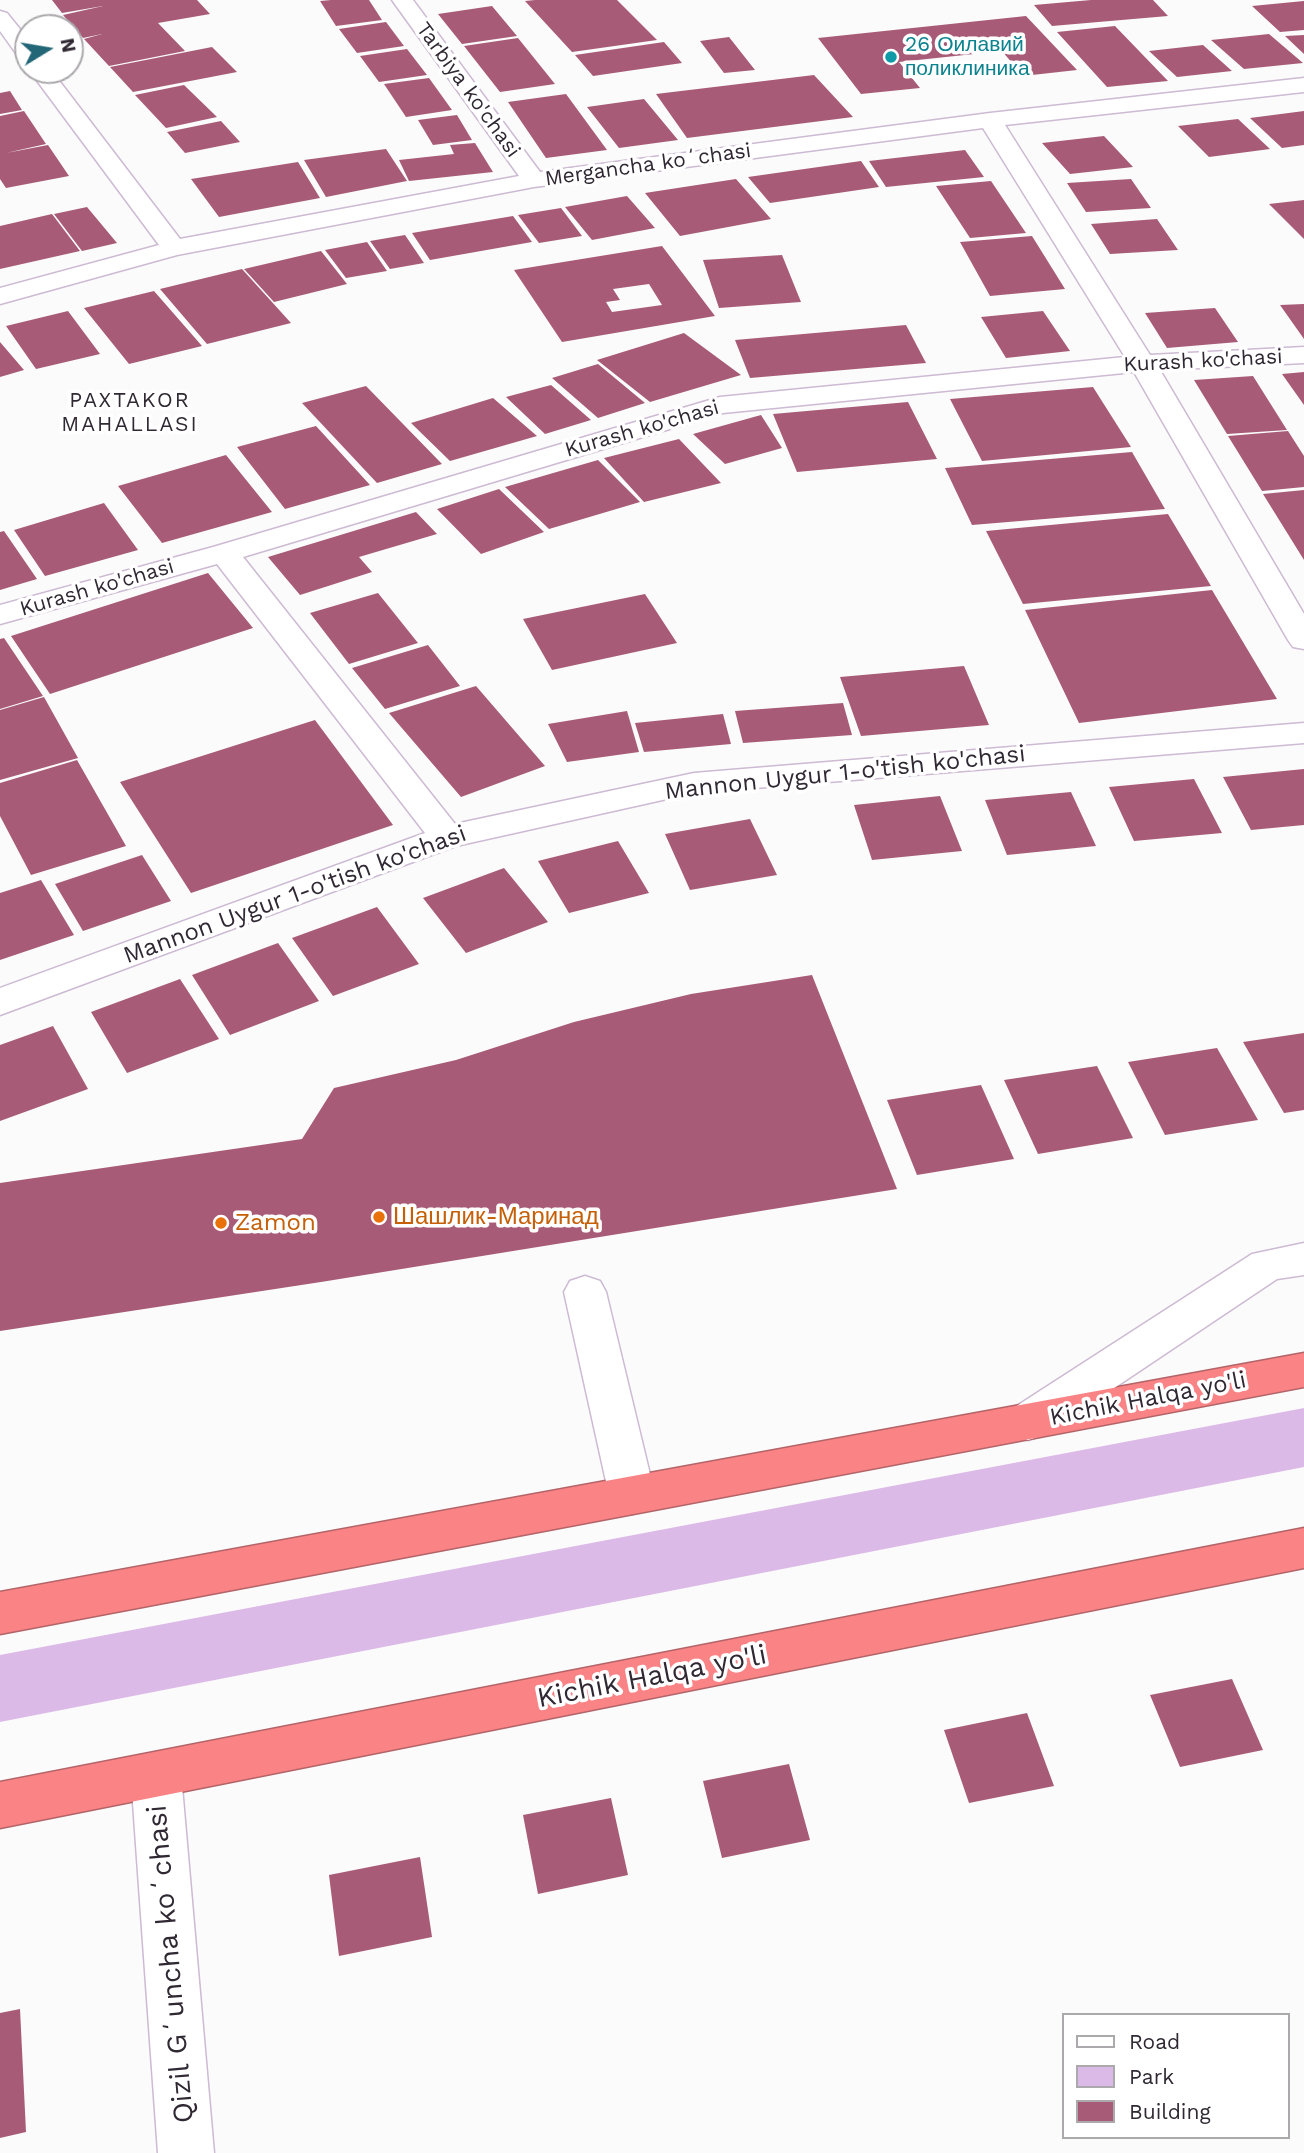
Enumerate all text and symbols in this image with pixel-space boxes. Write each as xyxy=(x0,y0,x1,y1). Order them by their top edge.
north arrow xyxy=(14,14,84,84)
street label: Tarbiya ko'chasi xyxy=(411,18,525,162)
place label: 26 Оилавий поликлиника xyxy=(905,32,1030,82)
text: N xyxy=(56,36,81,54)
marker: 26 Оилавий поликлиника xyxy=(883,49,899,65)
street label: Mergancha koʻchasi xyxy=(543,138,753,192)
street label: Kurash ko'chasi xyxy=(1123,344,1283,378)
district label: PAXTAKOR MAHALLASI xyxy=(62,388,198,438)
street label: Kurash ko'chasi xyxy=(562,395,722,463)
street label: Kurash ko'chasi xyxy=(17,554,177,622)
street label: Mannon Uygur 1-o'tish ko'chasi xyxy=(663,740,1027,806)
street label: Mannon Uygur 1-o'tish ko'chasi xyxy=(120,819,470,971)
place label: Шашлик-Маринад xyxy=(393,1203,599,1231)
place label: Zamon xyxy=(235,1209,316,1237)
marker: Шашлик-Маринад xyxy=(371,1209,387,1225)
marker: Zamon xyxy=(213,1215,229,1231)
street label: Kichik Halqa yo'li xyxy=(1047,1366,1249,1432)
street label: Kichik Halqa yo'li xyxy=(535,1638,769,1716)
street label: Qizil Gʻuncha koʻchasi xyxy=(140,1804,202,2124)
legend xyxy=(1062,2013,1290,2139)
text: Road xyxy=(1129,2029,1180,2054)
text: Park xyxy=(1129,2064,1174,2089)
text: Building xyxy=(1129,2099,1211,2124)

